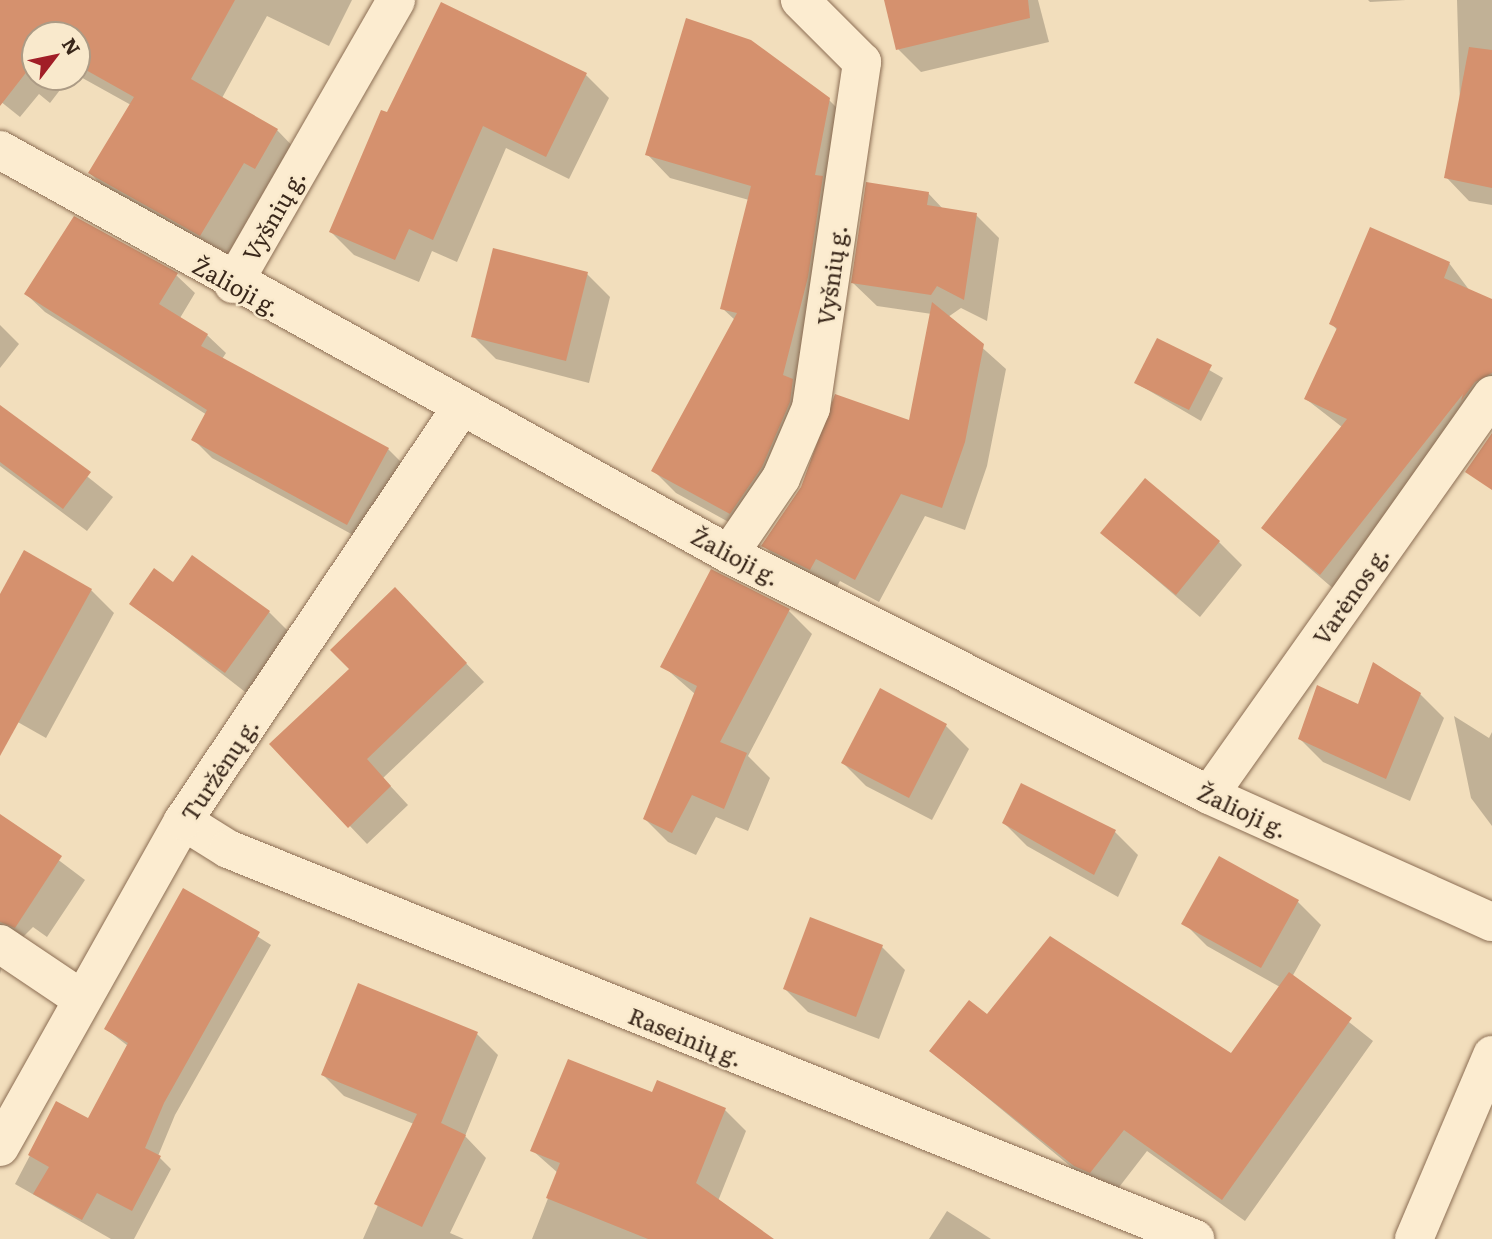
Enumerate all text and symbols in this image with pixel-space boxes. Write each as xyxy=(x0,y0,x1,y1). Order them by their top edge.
north arrow xyxy=(21,21,91,91)
text: N xyxy=(56,32,88,60)
street label: Vyšnių g. xyxy=(236,164,310,266)
street label: Vyšnių g. xyxy=(810,223,852,327)
street label: Žalioji g. xyxy=(188,251,286,321)
street label: Žalioji g. xyxy=(687,521,785,591)
street label: Varėnos g. xyxy=(1306,541,1394,649)
street label: Turžėnų g. xyxy=(174,712,264,826)
street label: Žalioji g. xyxy=(1194,777,1292,843)
street label: Raseinių g. xyxy=(625,1001,747,1071)

